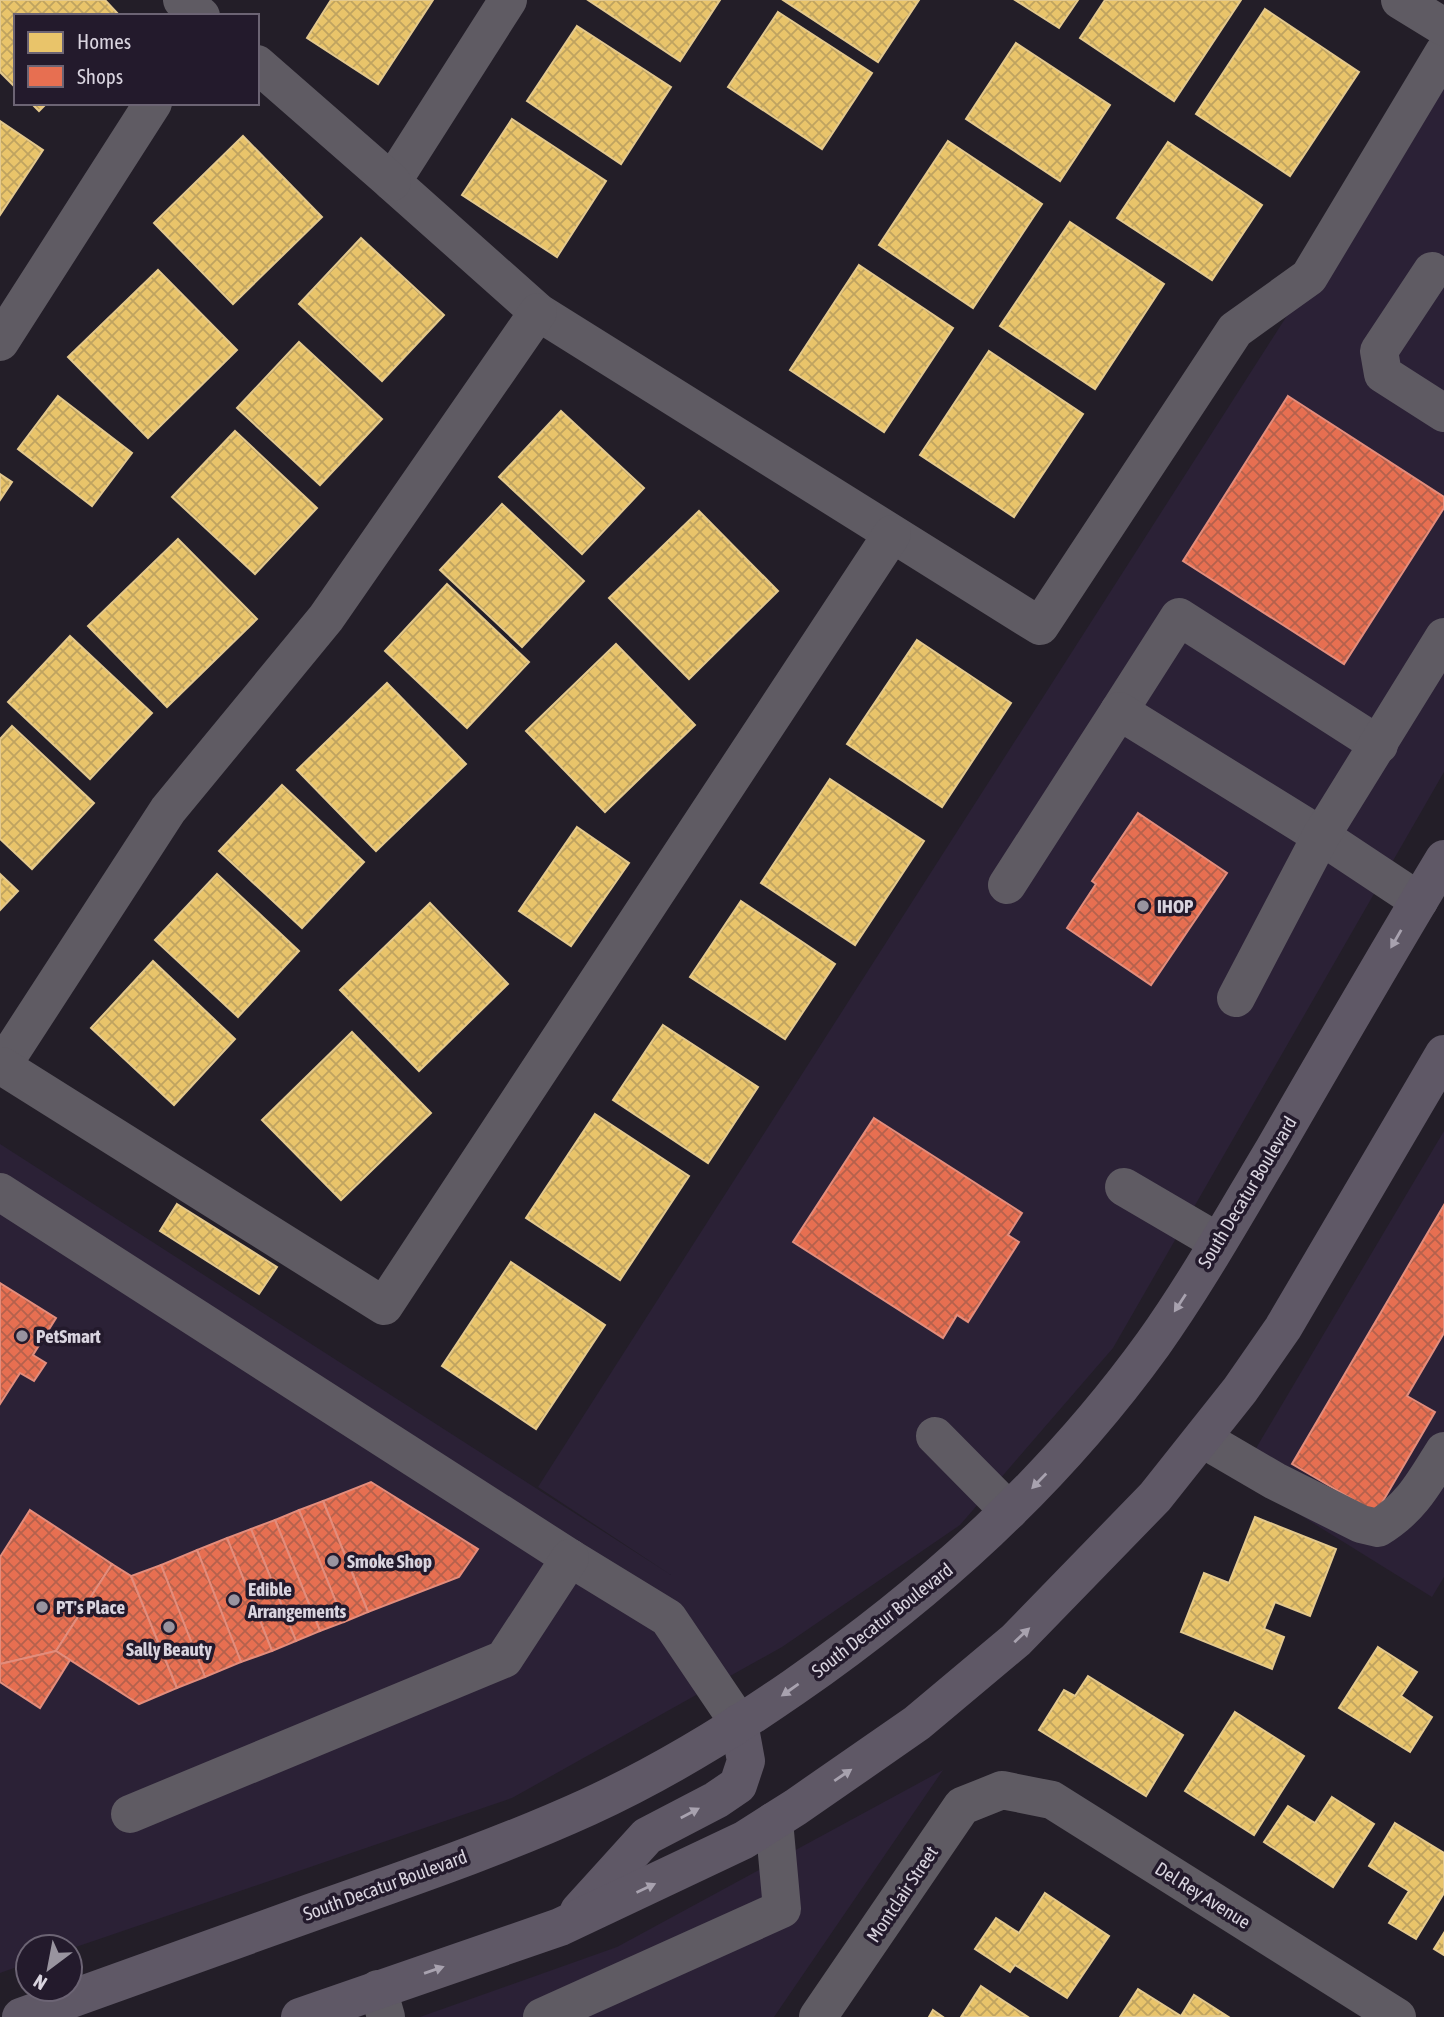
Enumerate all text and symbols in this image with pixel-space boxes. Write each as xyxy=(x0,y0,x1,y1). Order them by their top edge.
legend xyxy=(14,14,259,105)
text: Homes xyxy=(77,29,131,53)
text: Shops xyxy=(77,64,123,88)
place label: IHOP xyxy=(1157,895,1194,917)
marker: IHOP xyxy=(1135,898,1151,914)
one-way arrow xyxy=(1391,929,1403,949)
street label: South Decatur Boulevard xyxy=(1193,1112,1301,1272)
one-way arrow xyxy=(1173,1294,1187,1312)
place label: PetSmart xyxy=(36,1325,101,1347)
marker: PetSmart xyxy=(14,1328,30,1344)
one-way arrow xyxy=(1031,1472,1047,1489)
place label: Smoke Shop xyxy=(347,1550,432,1572)
marker: Smoke Shop xyxy=(325,1553,341,1569)
street label: South Decatur Boulevard xyxy=(807,1558,957,1682)
place label: Edible Arrangements xyxy=(247,1578,347,1622)
marker: Edible Arrangements xyxy=(226,1592,242,1608)
place label: PT's Place xyxy=(56,1596,125,1618)
marker: PT's Place xyxy=(34,1599,50,1615)
marker: Sally Beauty xyxy=(161,1619,177,1635)
one-way arrow xyxy=(1013,1627,1030,1643)
place label: Sally Beauty xyxy=(126,1638,212,1660)
one-way arrow xyxy=(781,1683,799,1697)
one-way arrow xyxy=(834,1768,852,1782)
one-way arrow xyxy=(680,1808,700,1819)
street label: Montclair Street xyxy=(862,1842,942,1946)
street label: South Decatur Boulevard xyxy=(300,1845,470,1925)
street label: Del Rey Avenue xyxy=(1151,1857,1255,1933)
one-way arrow xyxy=(636,1882,656,1894)
north arrow xyxy=(14,1933,84,2003)
one-way arrow xyxy=(424,1964,445,1975)
text: N xyxy=(29,1970,51,1995)

